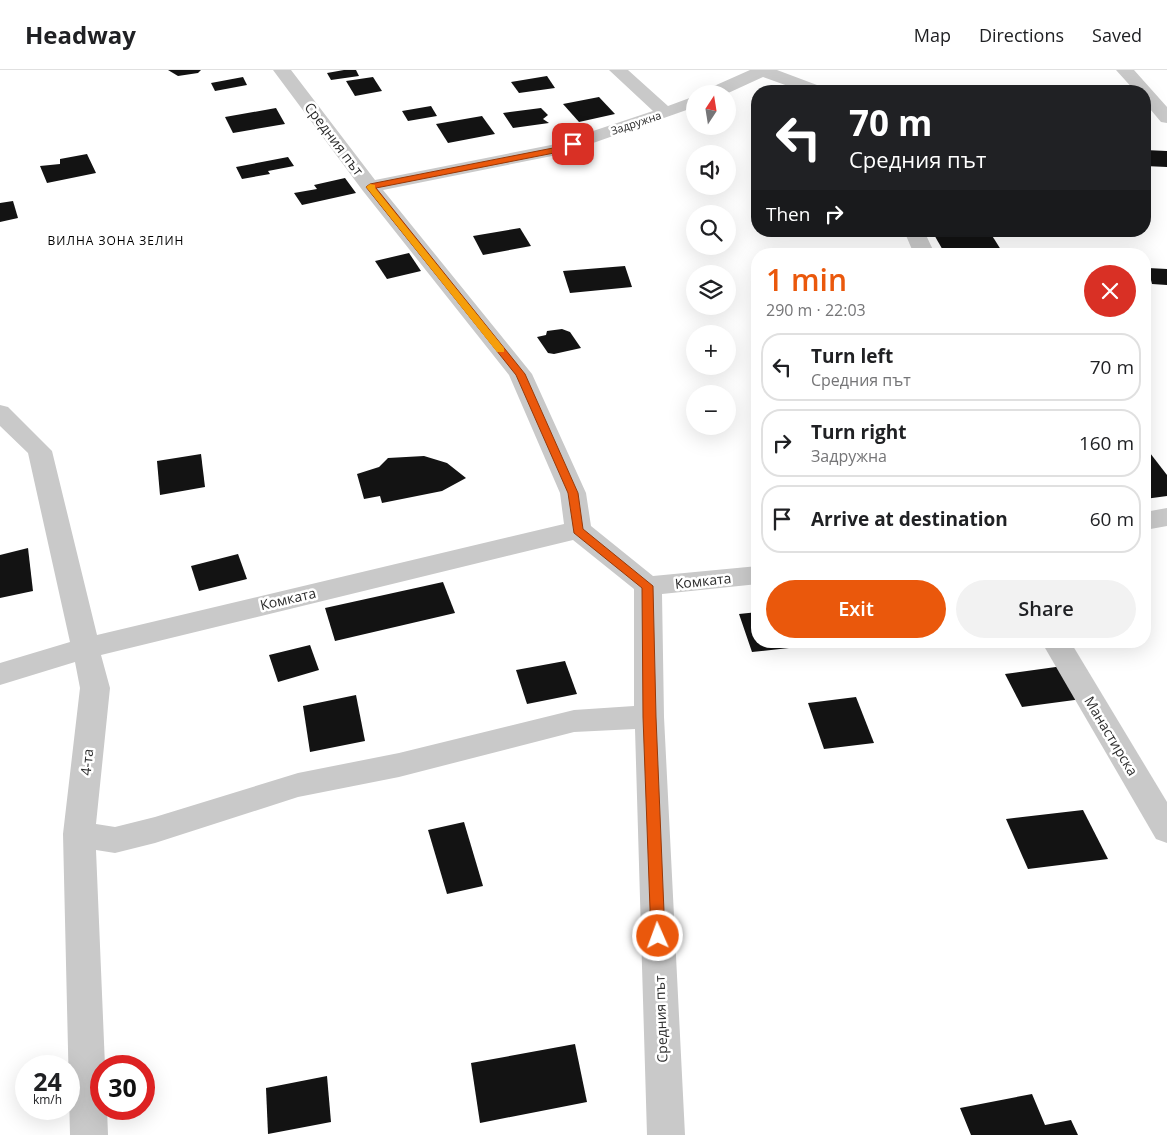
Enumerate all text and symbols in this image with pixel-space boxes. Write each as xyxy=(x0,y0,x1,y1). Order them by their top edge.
text: Headway xyxy=(25,18,136,51)
text: Map xyxy=(914,23,951,47)
text: Directions xyxy=(979,23,1064,47)
text: Saved xyxy=(1092,23,1142,47)
north arrow xyxy=(686,85,736,135)
map controls xyxy=(686,85,736,435)
street label: Средния път xyxy=(301,98,369,180)
text: 70 m xyxy=(849,99,932,146)
icon: left xyxy=(766,105,831,170)
street label: Задружна xyxy=(609,107,663,138)
pin xyxy=(552,123,594,165)
icon: arrive xyxy=(559,130,587,158)
text: Средния път xyxy=(849,144,986,174)
button: sound xyxy=(686,145,736,195)
icon: right xyxy=(820,200,848,228)
text: Then xyxy=(766,201,810,227)
button: search xyxy=(686,205,736,255)
district label: ВИЛНА ЗОНА ЗЕЛИН xyxy=(48,232,184,249)
text: 1 min xyxy=(766,259,847,300)
button: layers xyxy=(686,265,736,315)
button: close xyxy=(1084,265,1136,317)
text: 290 m · 22:03 xyxy=(766,299,866,321)
button: + xyxy=(686,325,736,375)
text: Turn left xyxy=(811,343,893,369)
icon: left xyxy=(768,353,796,381)
text: 70 m xyxy=(1090,354,1134,380)
text: Средния път xyxy=(811,369,911,391)
button: − xyxy=(686,385,736,435)
text: Turn right xyxy=(811,419,906,445)
icon: right xyxy=(768,429,796,457)
text: 160 m xyxy=(1079,430,1134,456)
text: Задружна xyxy=(811,445,887,467)
icon: arrive xyxy=(768,505,796,533)
text: Arrive at destination xyxy=(811,506,1008,532)
text: 60 m xyxy=(1090,506,1134,532)
street label: Комката xyxy=(674,568,732,593)
button: Exit xyxy=(766,580,946,638)
button: Share xyxy=(956,580,1136,638)
street label: Комката xyxy=(258,583,318,614)
street label: Манастирска xyxy=(1080,692,1143,779)
street label: 4-та xyxy=(76,748,97,776)
position arrow xyxy=(631,909,683,961)
street label: Средния път xyxy=(649,975,672,1063)
speed limit sign: 30 xyxy=(90,1055,155,1120)
text: 24 xyxy=(33,1064,62,1098)
text: km/h xyxy=(33,1091,62,1108)

